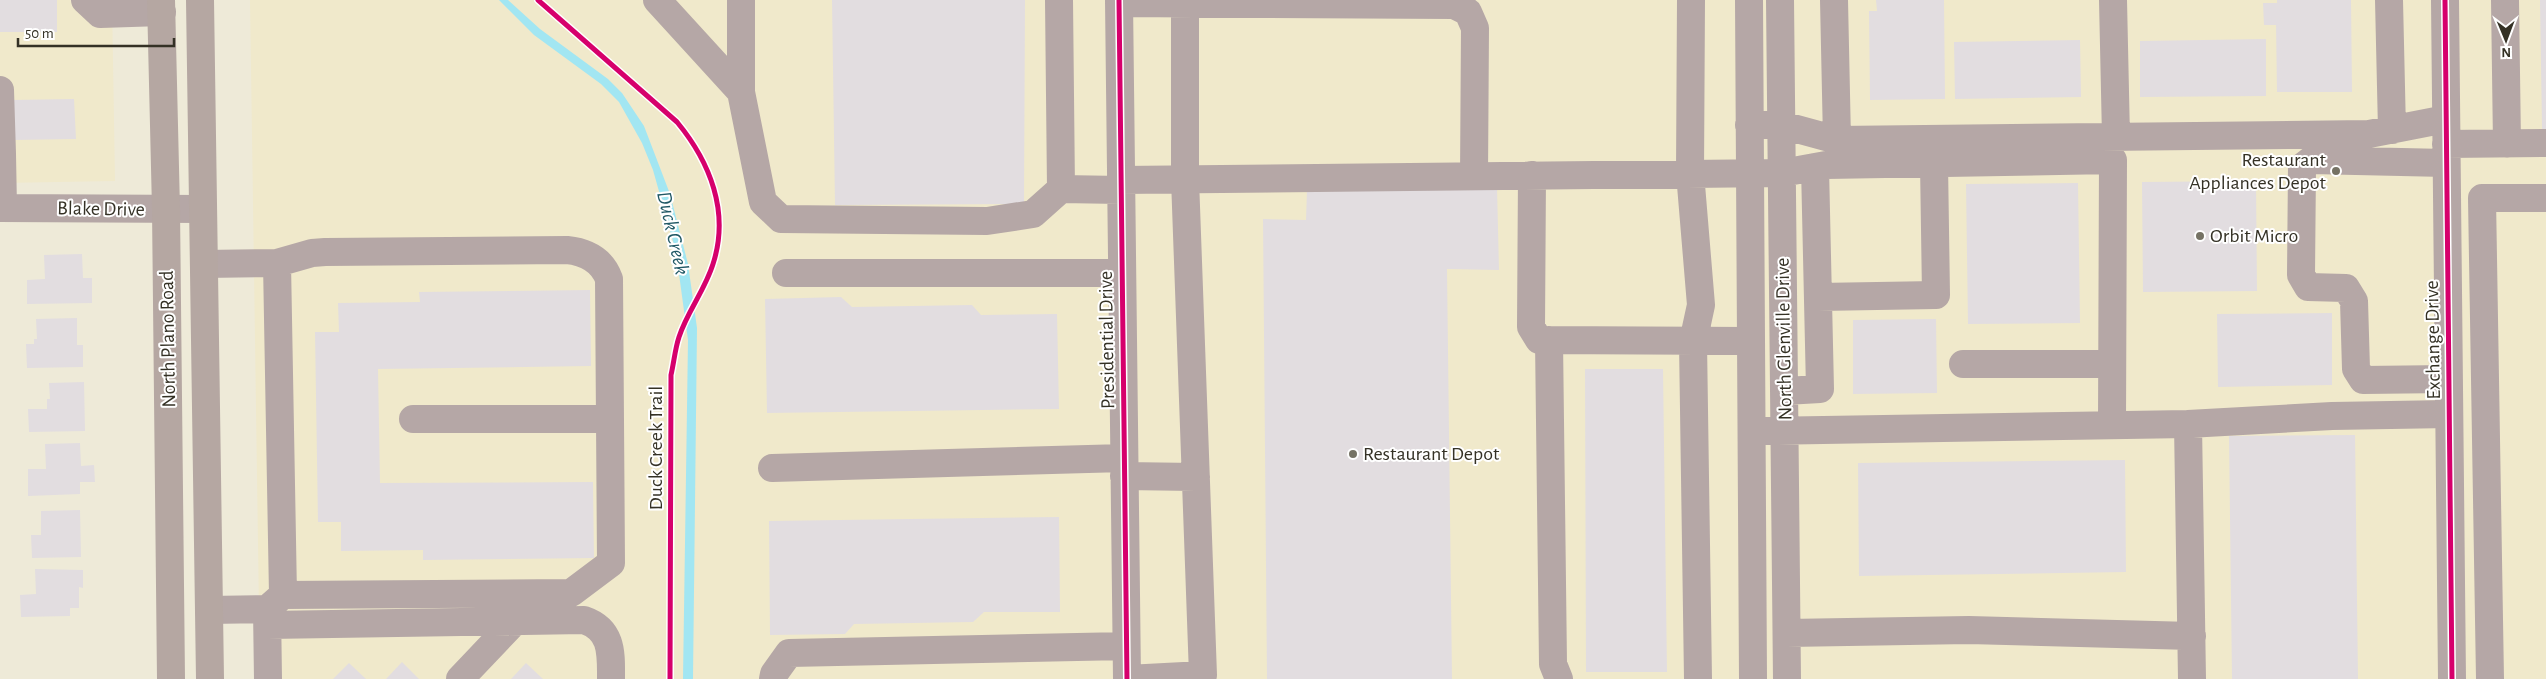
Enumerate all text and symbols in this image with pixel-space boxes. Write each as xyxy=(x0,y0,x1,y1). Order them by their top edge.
scale bar xyxy=(18,15,174,47)
north arrow xyxy=(2481,15,2531,65)
text: 50 m xyxy=(25,26,54,41)
text: N xyxy=(2501,45,2511,59)
place label: Restaurant Appliances Depot xyxy=(2189,150,2327,193)
marker: Restaurant Appliances Depot xyxy=(2330,165,2342,177)
water label: Duck Creek xyxy=(653,189,693,277)
street label: Blake Drive xyxy=(57,198,145,220)
place label: Orbit Micro xyxy=(2210,226,2298,246)
marker: Orbit Micro xyxy=(2194,230,2206,242)
street label: North Glenville Drive xyxy=(1773,258,1795,420)
street label: North Plano Road xyxy=(157,270,179,408)
street label: Presidential Drive xyxy=(1096,271,1118,409)
street label: Exchange Drive xyxy=(2422,280,2444,400)
street label: Duck Creek Trail xyxy=(646,386,666,510)
place label: Restaurant Depot xyxy=(1363,444,1500,464)
marker: Restaurant Depot xyxy=(1347,448,1359,460)

